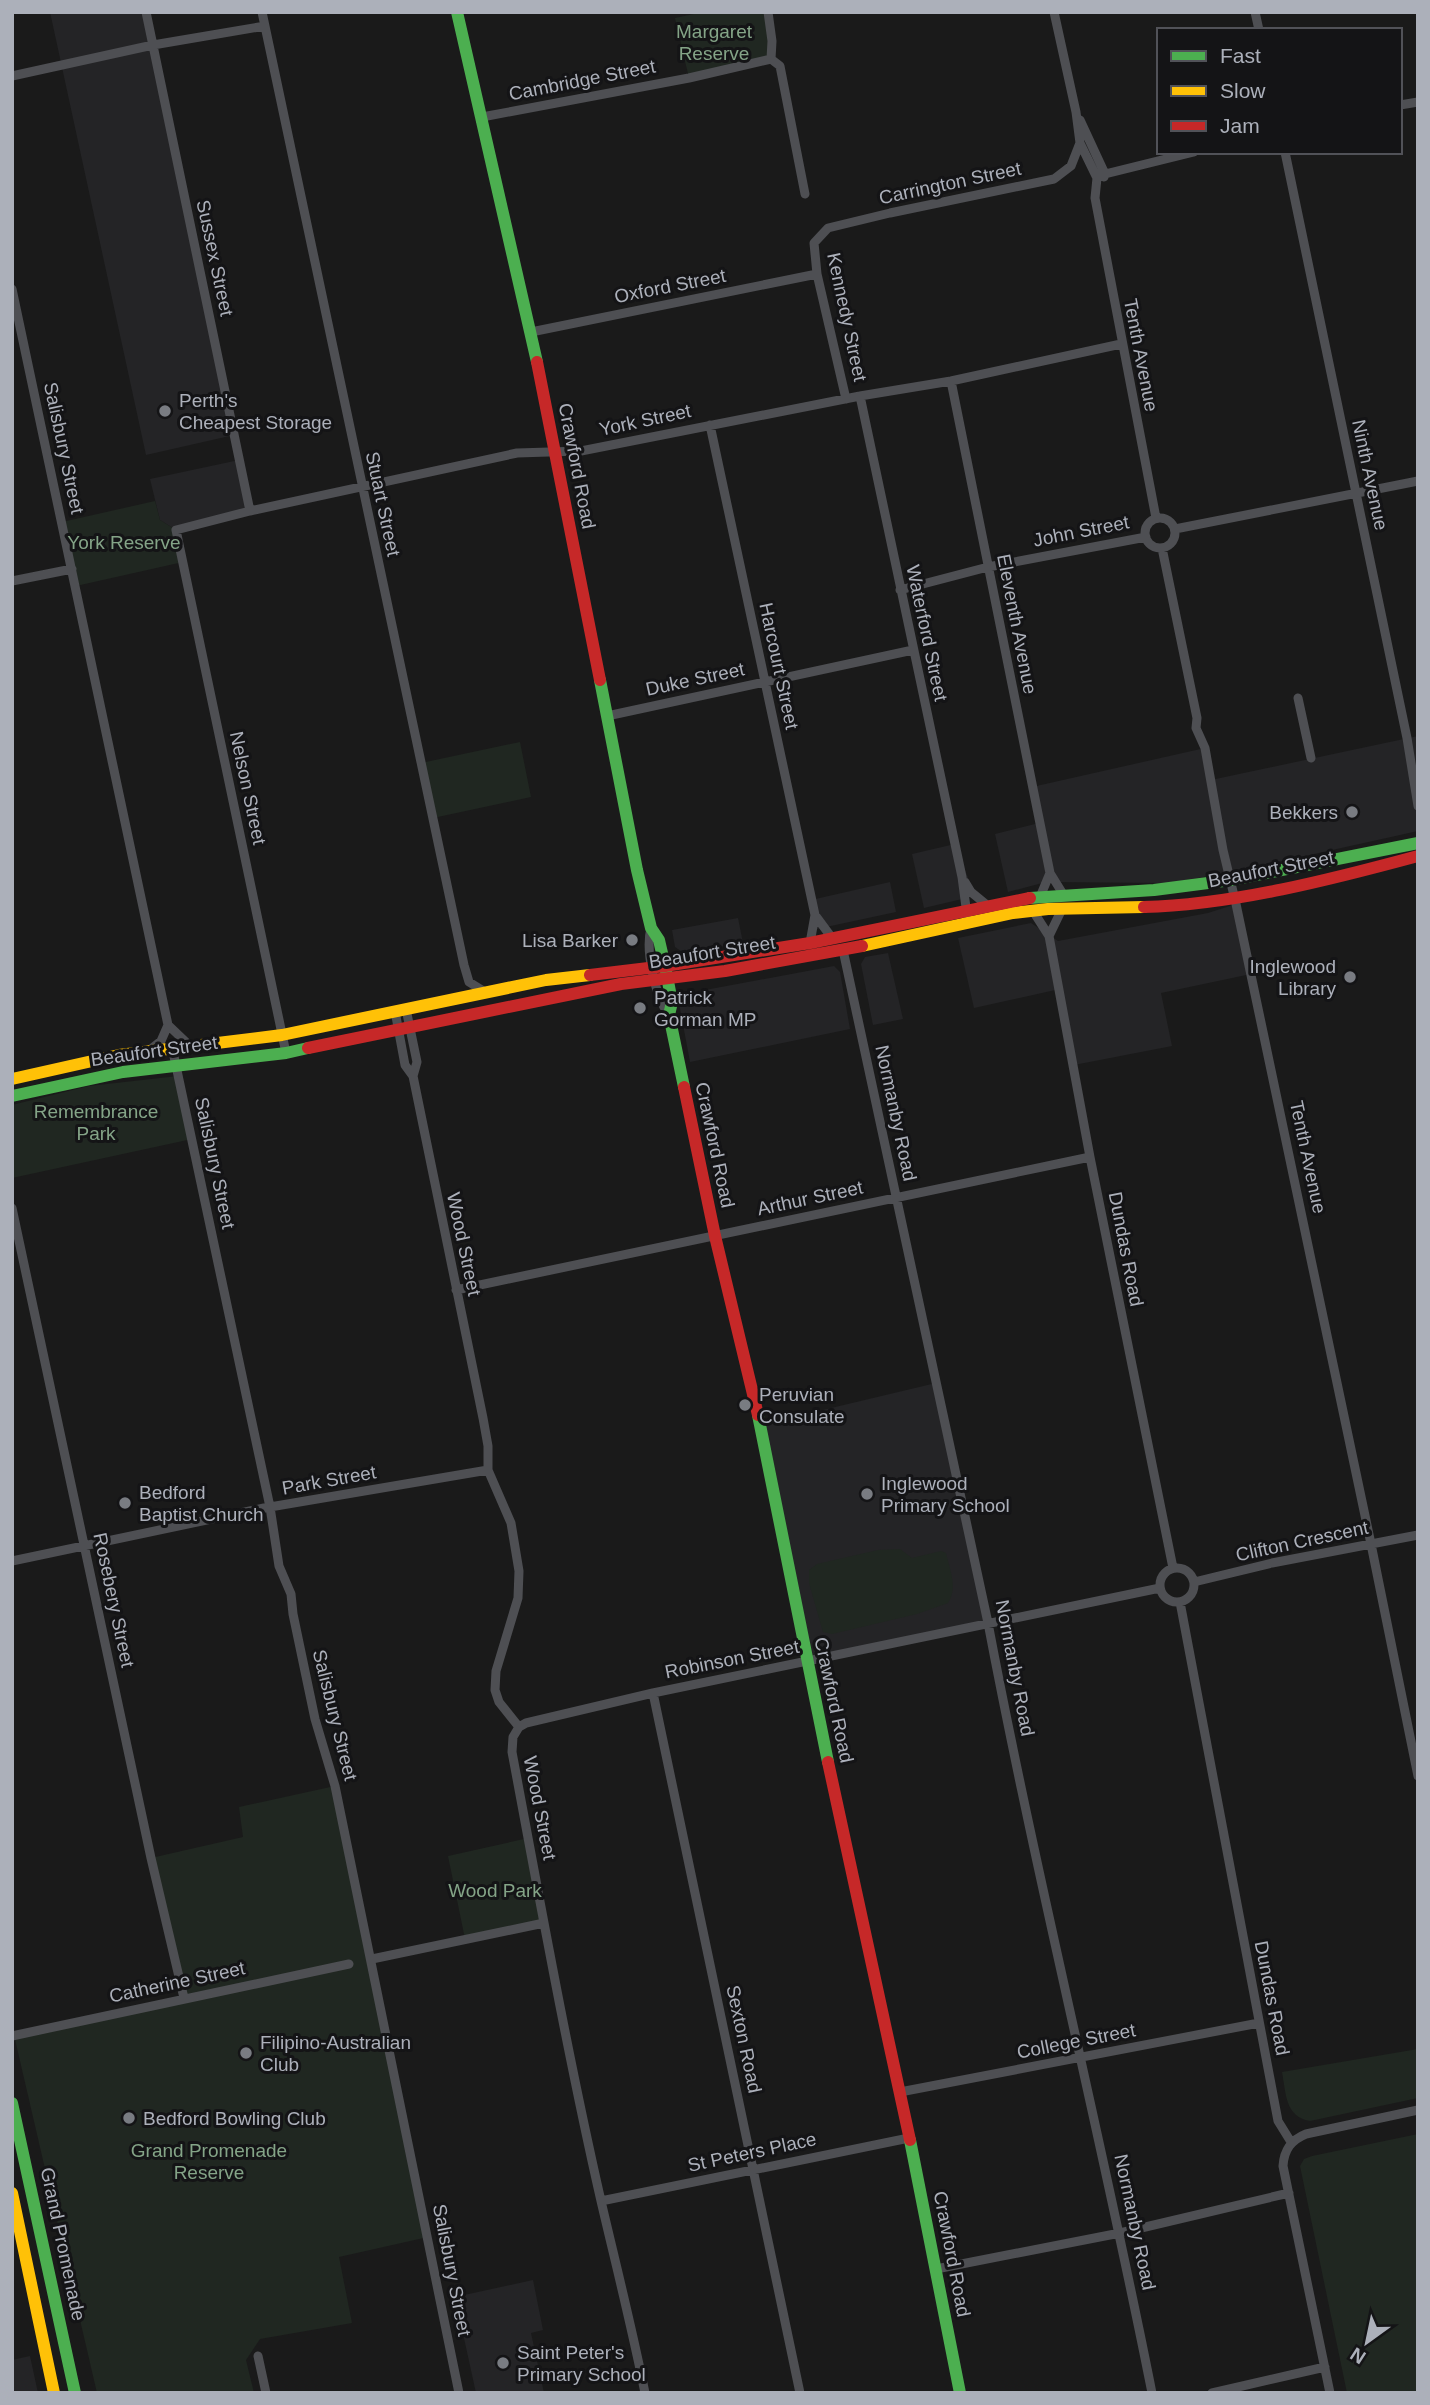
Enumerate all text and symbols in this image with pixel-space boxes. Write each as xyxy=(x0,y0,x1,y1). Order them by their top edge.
park label: Margaret Reserve xyxy=(676,21,753,64)
legend xyxy=(1157,28,1402,154)
text: Fast xyxy=(1220,44,1261,67)
street label: Cambridge Street xyxy=(507,55,658,105)
text: Slow xyxy=(1220,79,1266,102)
text: Jam xyxy=(1220,114,1260,137)
street label: Carrington Street xyxy=(877,158,1024,208)
street label: Sussex Street xyxy=(192,198,238,319)
street label: Kennedy Street xyxy=(823,251,871,384)
street label: Oxford Street xyxy=(613,265,728,307)
street label: Tenth Avenue xyxy=(1120,297,1162,413)
street label: Salisbury Street xyxy=(40,380,88,516)
place label: Perth's Cheapest Storage xyxy=(179,390,332,433)
street label: York Street xyxy=(597,400,694,440)
street label: Crawford Road xyxy=(555,401,599,531)
marker: Perth's Cheapest Storage xyxy=(157,403,173,419)
street label: Ninth Avenue xyxy=(1348,418,1392,532)
street label: Stuart Street xyxy=(362,450,405,559)
street label: John Street xyxy=(1031,511,1131,551)
park label: York Reserve xyxy=(67,532,181,553)
street label: Eleventh Avenue xyxy=(993,552,1041,696)
street label: Waterford Street xyxy=(902,563,952,704)
street label: Harcourt Street xyxy=(755,601,803,732)
street label: Duke Street xyxy=(644,658,747,700)
street label: Nelson Street xyxy=(226,730,270,847)
place label: Bekkers xyxy=(1269,802,1338,823)
marker: Bekkers xyxy=(1344,804,1360,820)
street label: Beaufort Street xyxy=(1206,846,1336,891)
place label: Lisa Barker xyxy=(522,930,619,951)
marker: Lisa Barker xyxy=(624,932,640,948)
street label: Beaufort Street xyxy=(647,932,777,972)
place label: Inglewood Library xyxy=(1249,956,1336,999)
marker: Inglewood Library xyxy=(1342,969,1358,985)
place label: Patrick Gorman MP xyxy=(654,987,756,1030)
marker: Patrick Gorman MP xyxy=(632,1000,648,1016)
street label: Beaufort Street xyxy=(89,1032,219,1070)
street label: Normanby Road xyxy=(871,1043,921,1183)
street label: Crawford Road xyxy=(691,1080,739,1210)
street label: Salisbury Street xyxy=(191,1095,239,1231)
street label: Tenth Avenue xyxy=(1286,1099,1330,1215)
park label: Remembrance Park xyxy=(34,1101,158,1144)
street label: Arthur Street xyxy=(755,1176,866,1219)
street label: Wood Street xyxy=(443,1190,485,1298)
street label: Dundas Road xyxy=(1105,1190,1147,1308)
place label: Peruvian Consulate xyxy=(759,1384,845,1427)
marker: Peruvian Consulate xyxy=(737,1397,753,1413)
street label: Park Street xyxy=(280,1461,378,1499)
place label: Inglewood Primary School xyxy=(881,1473,1010,1516)
place label: Bedford Baptist Church xyxy=(139,1482,264,1525)
marker: Inglewood Primary School xyxy=(859,1486,875,1502)
marker: Bedford Baptist Church xyxy=(117,1495,133,1511)
street label: Clifton Crescent xyxy=(1234,1517,1371,1565)
street label: Rosebery Street xyxy=(89,1531,139,1670)
street label: Normanby Road xyxy=(991,1598,1039,1738)
street label: Crawford Road xyxy=(810,1635,858,1765)
street label: Robinson Street xyxy=(663,1636,802,1682)
street label: Salisbury Street xyxy=(309,1647,362,1783)
street label: Wood Street xyxy=(520,1754,560,1862)
park label: Wood Park xyxy=(448,1880,542,1901)
street label: Dundas Road xyxy=(1251,1939,1293,2057)
street label: Catherine Street xyxy=(107,1957,248,2007)
street label: Sexton Road xyxy=(722,1983,766,2095)
street label: College Street xyxy=(1015,2019,1138,2063)
place label: Filipino-Australian Club xyxy=(260,2032,411,2075)
marker: Filipino-Australian Club xyxy=(238,2045,254,2061)
place label: Bedford Bowling Club xyxy=(143,2108,326,2129)
marker: Bedford Bowling Club xyxy=(121,2110,137,2126)
street label: St Peters Place xyxy=(686,2128,818,2176)
park label: Grand Promenade Reserve xyxy=(131,2140,287,2183)
street label: Normanby Road xyxy=(1110,2152,1160,2292)
street label: Grand Promenade xyxy=(36,2165,90,2323)
street label: Crawford Road xyxy=(930,2189,974,2319)
street label: Salisbury Street xyxy=(429,2202,475,2339)
north arrow xyxy=(1332,2307,1402,2377)
place label: Saint Peter's Primary School xyxy=(517,2342,646,2385)
text: N xyxy=(1347,2343,1369,2368)
marker: Saint Peter's Primary School xyxy=(495,2355,511,2371)

